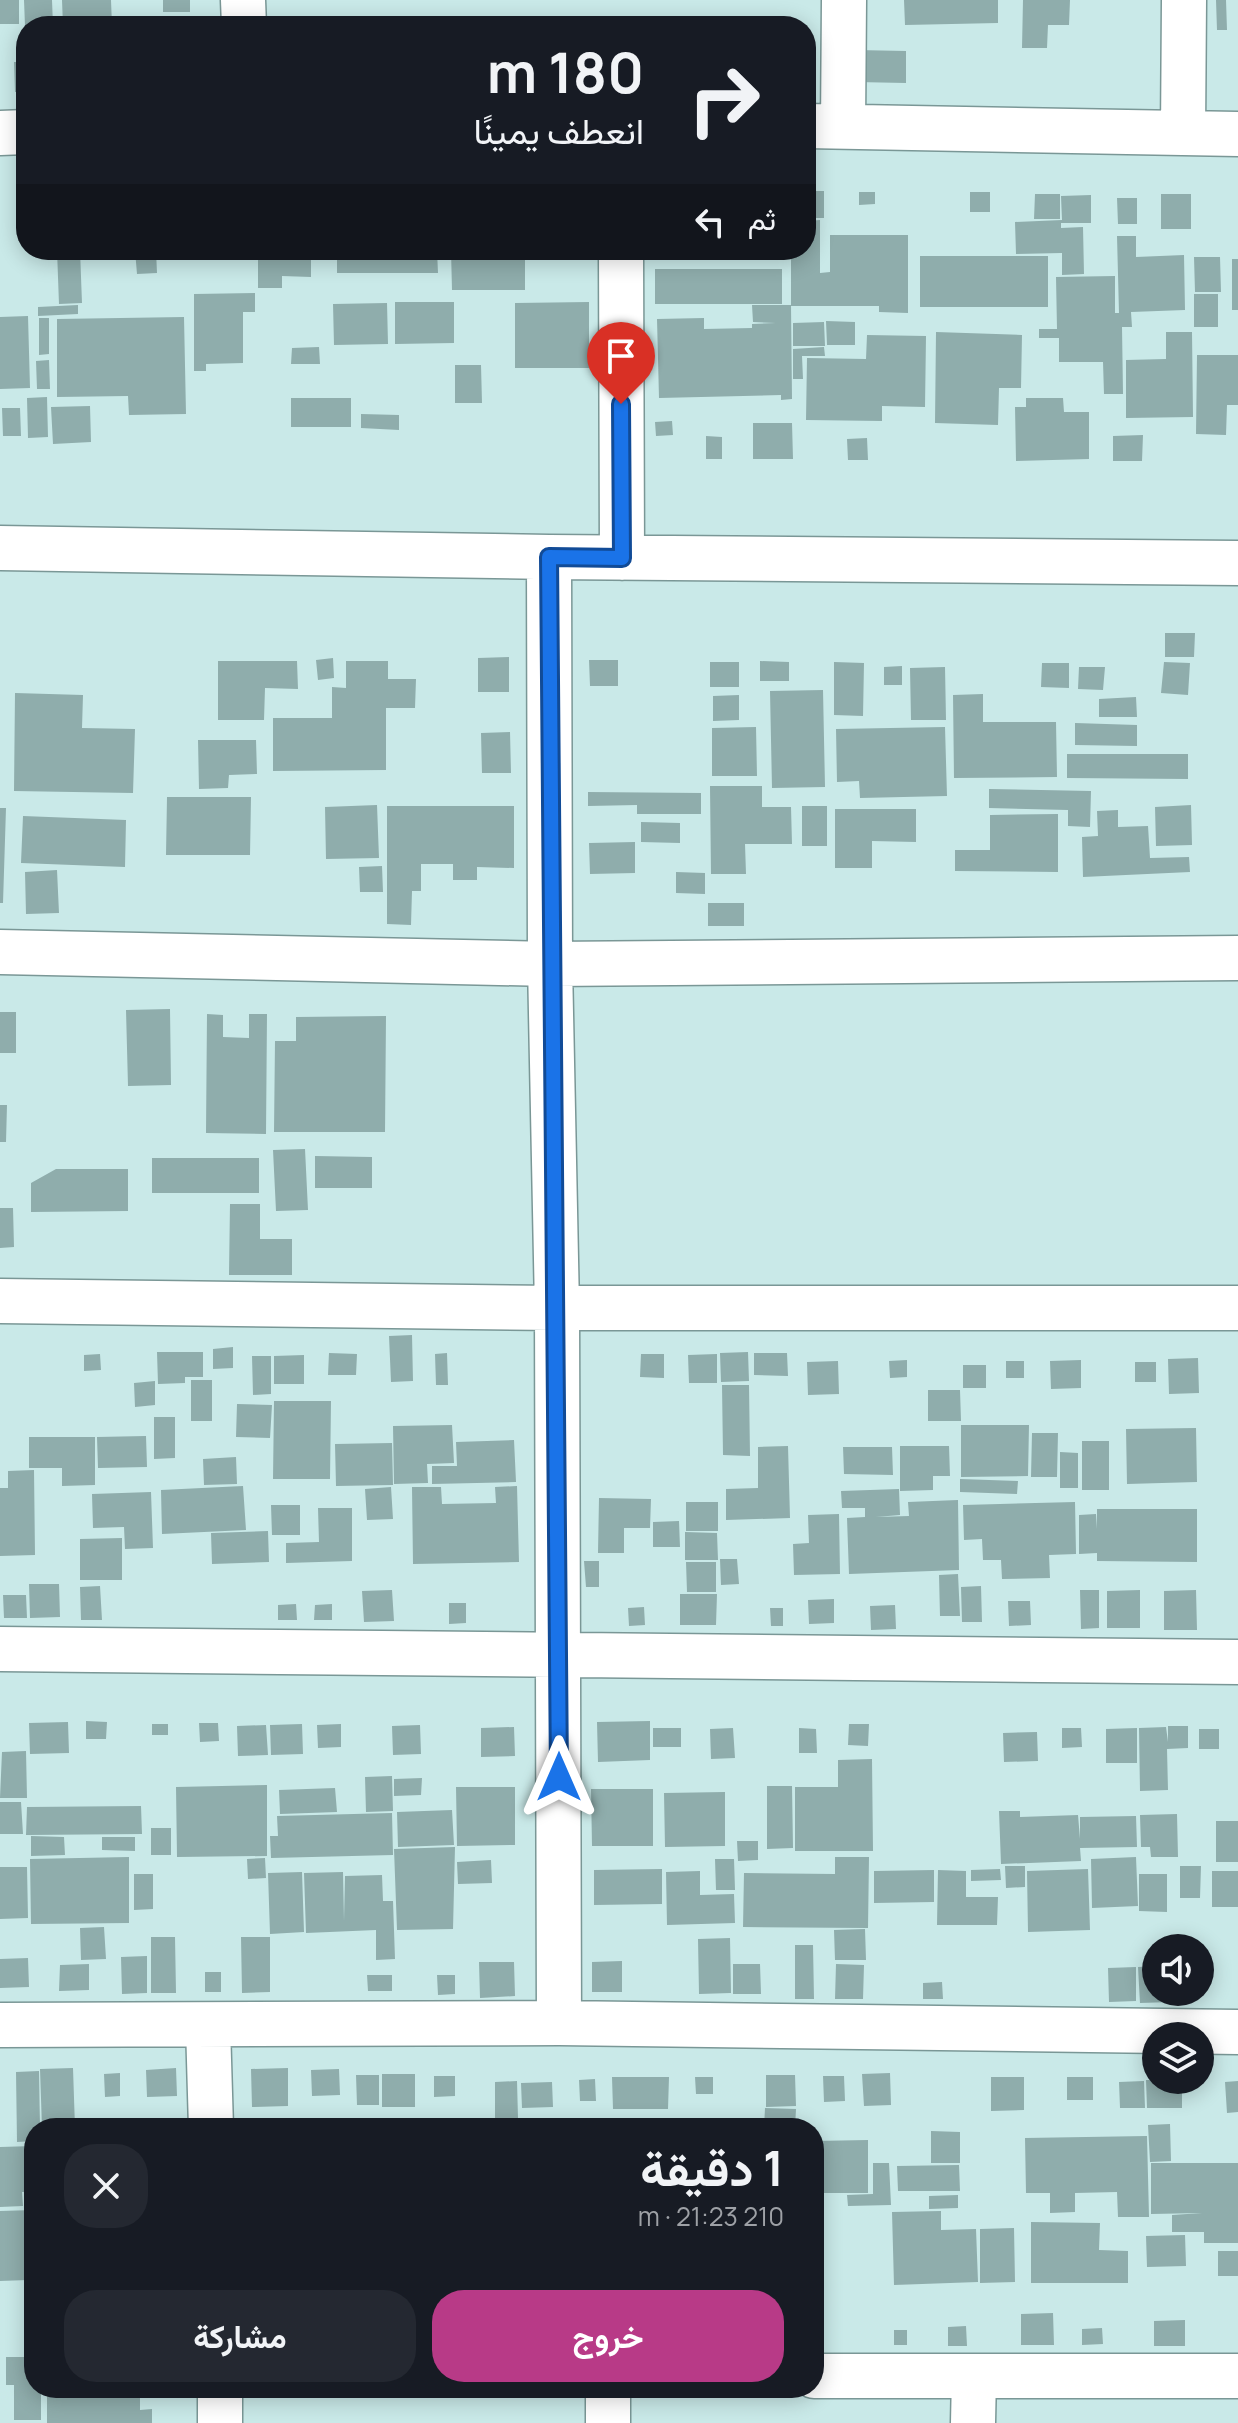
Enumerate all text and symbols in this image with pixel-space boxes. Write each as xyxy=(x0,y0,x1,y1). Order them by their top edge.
text: 180 m xyxy=(487,33,644,110)
icon: right xyxy=(672,48,776,152)
text: انعطف يمينًا xyxy=(473,106,644,155)
text: ثم xyxy=(748,198,776,239)
icon: left xyxy=(688,200,732,244)
pin xyxy=(587,322,655,404)
icon: arrive xyxy=(599,334,643,378)
position arrow xyxy=(517,1735,601,1819)
map controls xyxy=(1142,1934,1214,2094)
button: sound xyxy=(1142,1934,1214,2006)
button: layers xyxy=(1142,2022,1214,2094)
text: 1 دقيقة xyxy=(640,2135,784,2200)
button: close xyxy=(64,2144,148,2228)
text: 210 m · 21:23 xyxy=(638,2198,784,2234)
button: مشاركة xyxy=(64,2290,416,2382)
button: خروج xyxy=(432,2290,784,2382)

